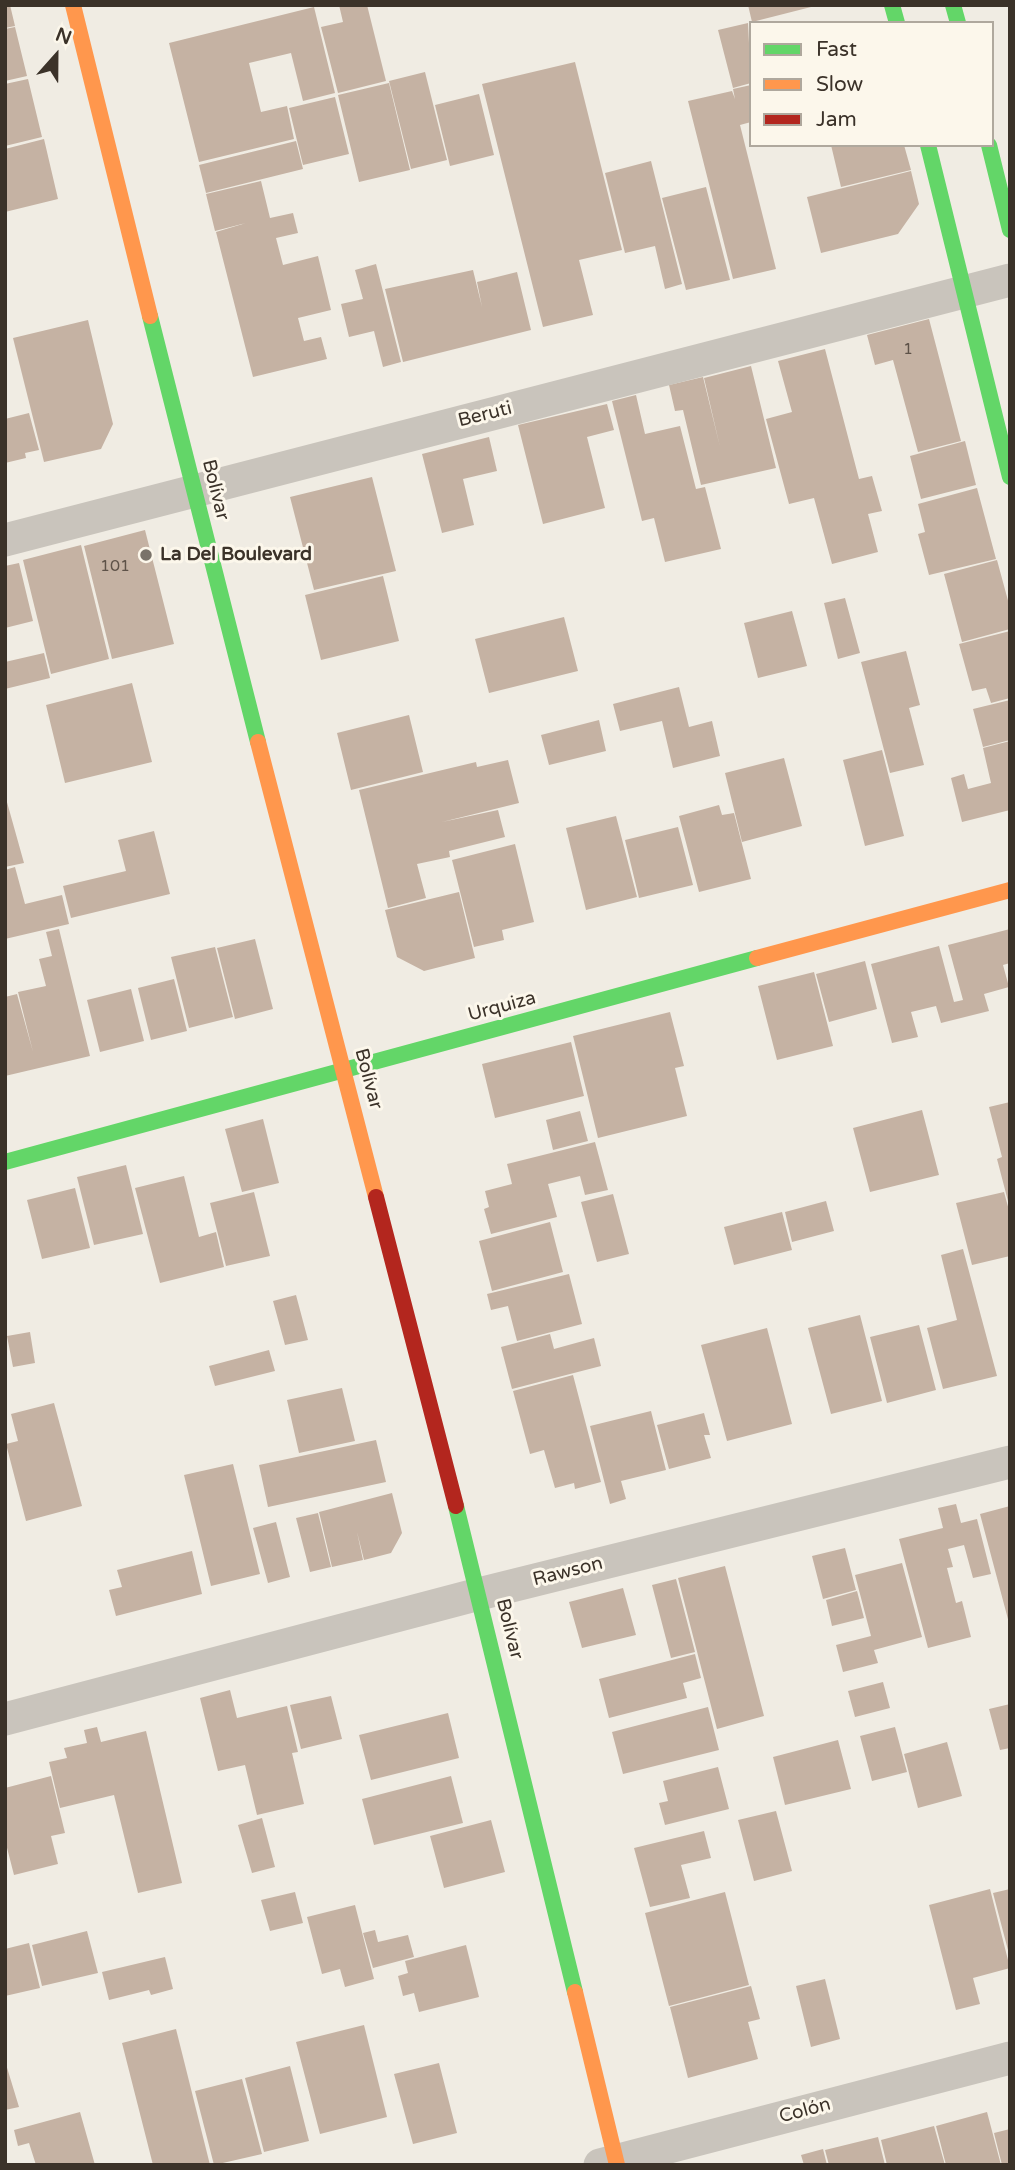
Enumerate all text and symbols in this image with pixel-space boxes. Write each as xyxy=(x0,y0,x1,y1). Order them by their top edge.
north arrow xyxy=(21,21,91,91)
legend xyxy=(749,21,994,147)
text: N xyxy=(52,23,75,49)
text: Fast xyxy=(816,37,857,62)
text: Slow xyxy=(816,72,863,97)
text: Jam xyxy=(816,107,857,132)
house number: 1 xyxy=(903,340,913,360)
street label: Beruti xyxy=(456,397,514,433)
street label: Bolívar xyxy=(196,457,234,523)
place label: La Del Boulevard xyxy=(160,544,312,566)
marker: La Del Boulevard xyxy=(138,547,154,563)
house number: 101 xyxy=(100,557,130,577)
street label: Urquiza xyxy=(465,987,539,1027)
street label: Bolívar xyxy=(349,1046,387,1112)
street label: Rawson xyxy=(531,1552,605,1592)
street label: Bolívar xyxy=(490,1596,528,1662)
street label: Colón xyxy=(777,2093,833,2129)

